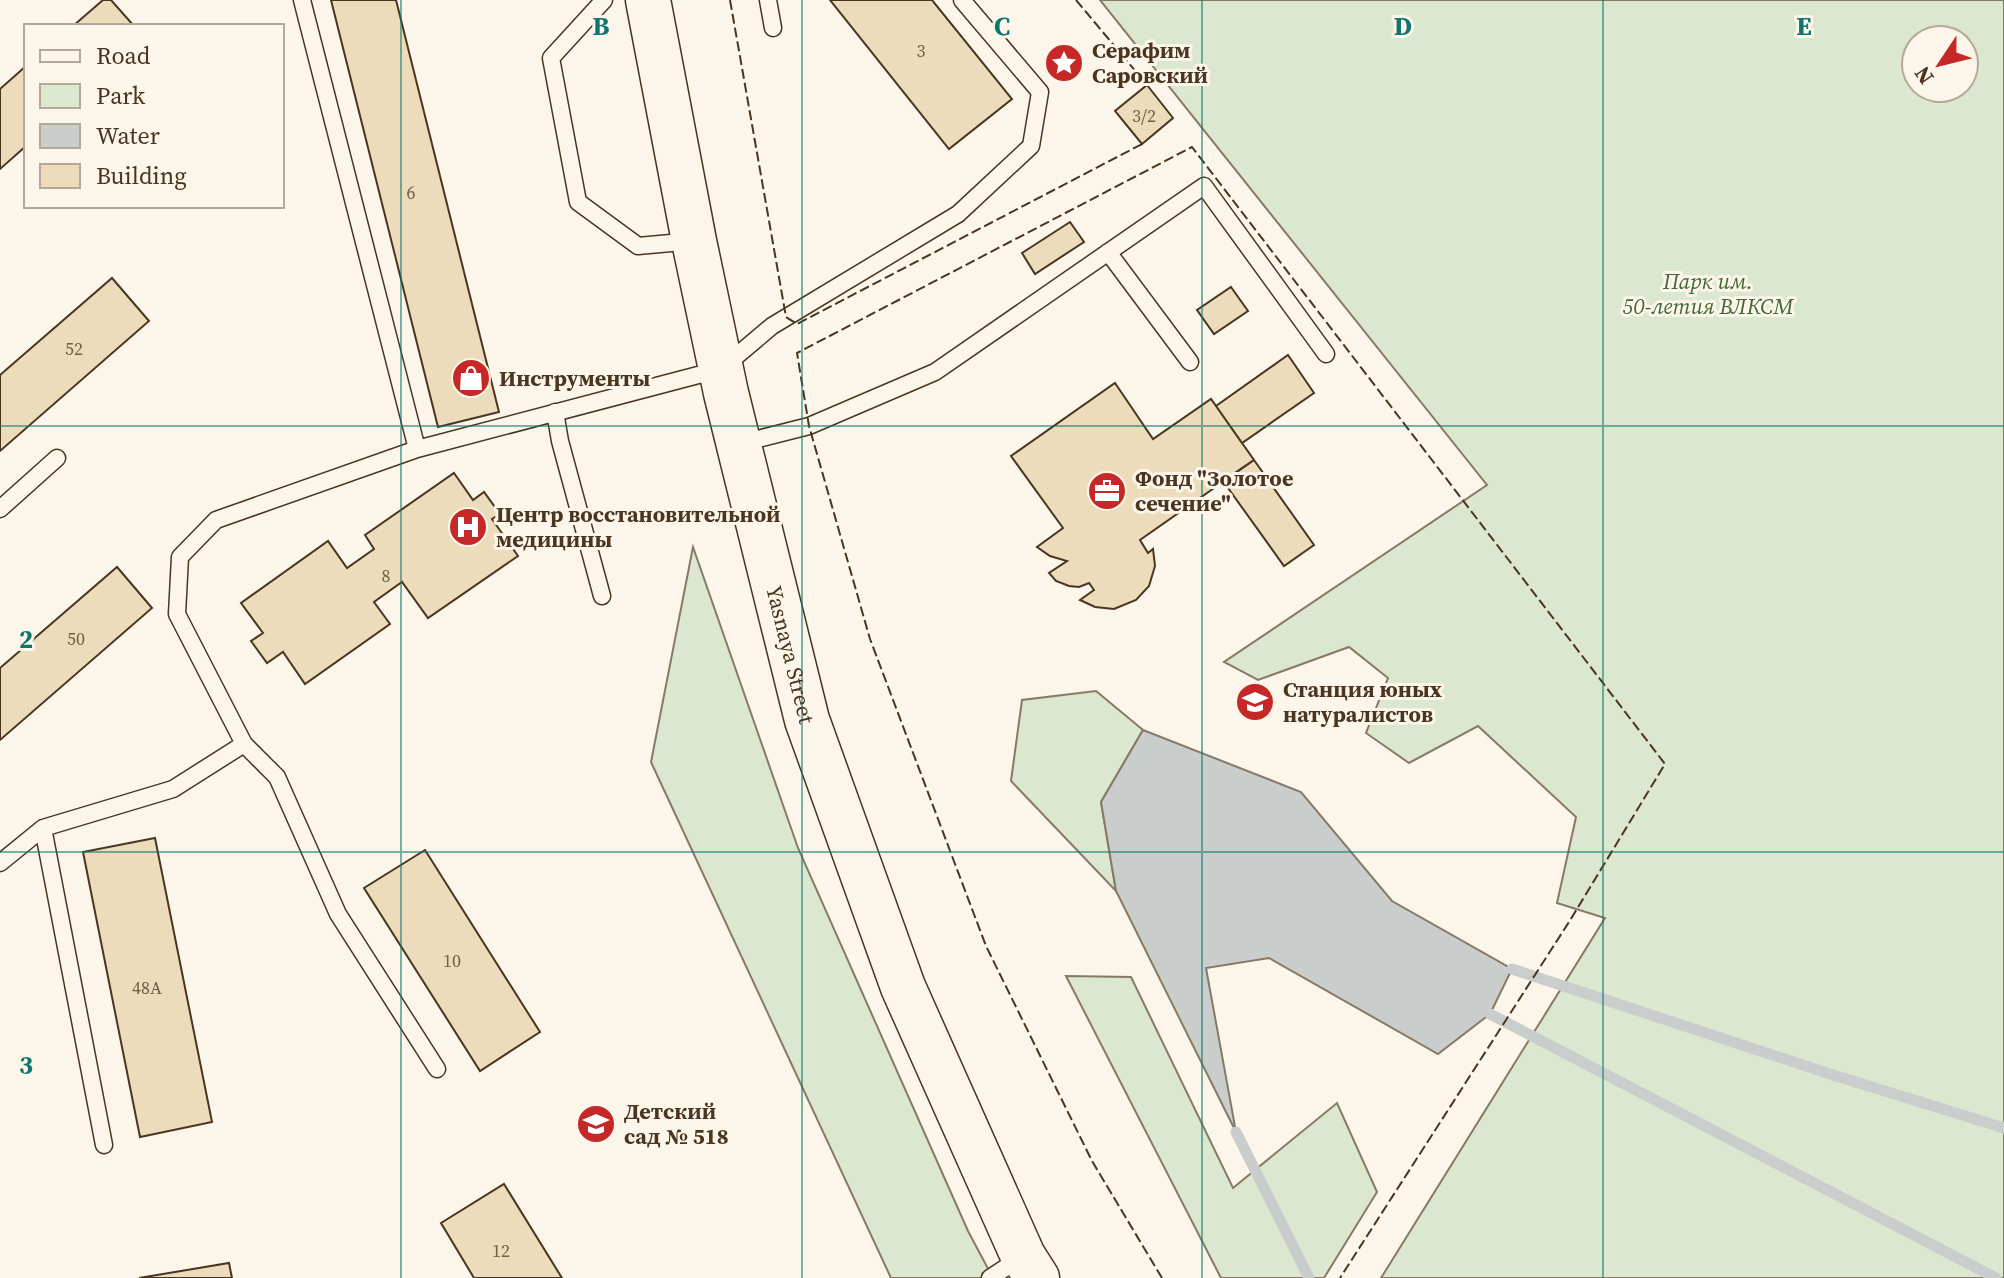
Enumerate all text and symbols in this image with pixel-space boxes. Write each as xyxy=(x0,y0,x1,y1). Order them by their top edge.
text: B xyxy=(593,8,610,44)
text: C xyxy=(994,8,1010,44)
text: D xyxy=(1394,8,1412,44)
text: E xyxy=(1796,8,1812,44)
legend xyxy=(24,24,284,208)
north arrow xyxy=(1900,24,1980,104)
place label: Серафим Саровский xyxy=(1092,35,1208,90)
house number: 3 xyxy=(917,38,926,63)
text: Road xyxy=(96,39,151,72)
place icon: Серафим Саровский xyxy=(1043,42,1085,84)
text: N xyxy=(1907,60,1941,91)
text: Park xyxy=(96,79,146,112)
house number: 3/2 xyxy=(1132,103,1156,128)
text: Water xyxy=(96,119,160,152)
text: Building xyxy=(96,159,187,192)
house number: 6 xyxy=(407,180,416,205)
park label: Парк им. 50-летия ВЛКСМ xyxy=(1622,266,1794,321)
house number: 52 xyxy=(65,336,83,361)
shop icon: Инструменты xyxy=(450,357,492,399)
place label: Инструменты xyxy=(499,363,650,393)
place label: Фонд "Золотое сечение" xyxy=(1135,463,1293,518)
office icon: Фонд "Золотое сечение" xyxy=(1086,470,1128,512)
place label: Центр восстановительной медицины xyxy=(496,499,781,554)
hospital icon: Центр восстановительной медицины xyxy=(447,506,489,548)
house number: 8 xyxy=(382,563,391,588)
street label: Yasnaya Street xyxy=(759,582,823,727)
text: 2 xyxy=(19,621,33,657)
house number: 50 xyxy=(67,626,85,651)
place label: Станция юных натуралистов xyxy=(1283,674,1442,729)
school or university icon: Станция юных натуралистов xyxy=(1234,681,1276,723)
house number: 10 xyxy=(443,948,461,973)
house number: 48А xyxy=(132,975,162,1000)
text: 3 xyxy=(19,1047,33,1083)
place label: Детский сад № 518 xyxy=(624,1096,729,1151)
school or university icon: Детский сад № 518 xyxy=(575,1103,617,1145)
house number: 12 xyxy=(492,1238,510,1263)

